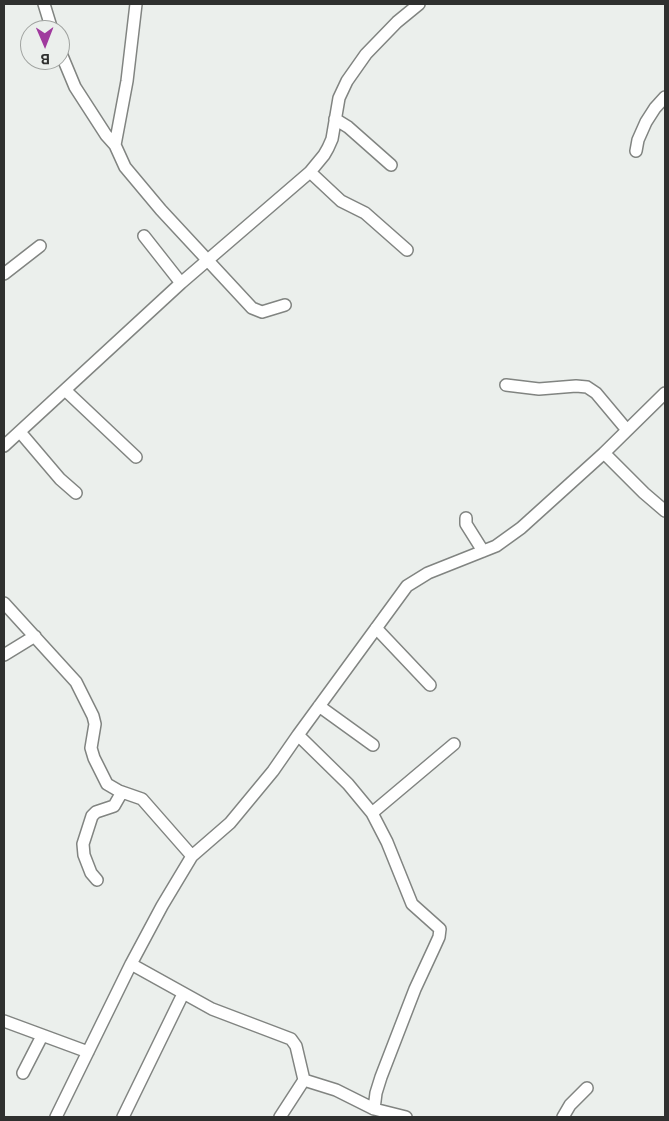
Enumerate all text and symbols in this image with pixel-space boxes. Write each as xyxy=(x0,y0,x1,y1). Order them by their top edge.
north arrow xyxy=(20,20,70,70)
text: B xyxy=(40,51,50,68)

